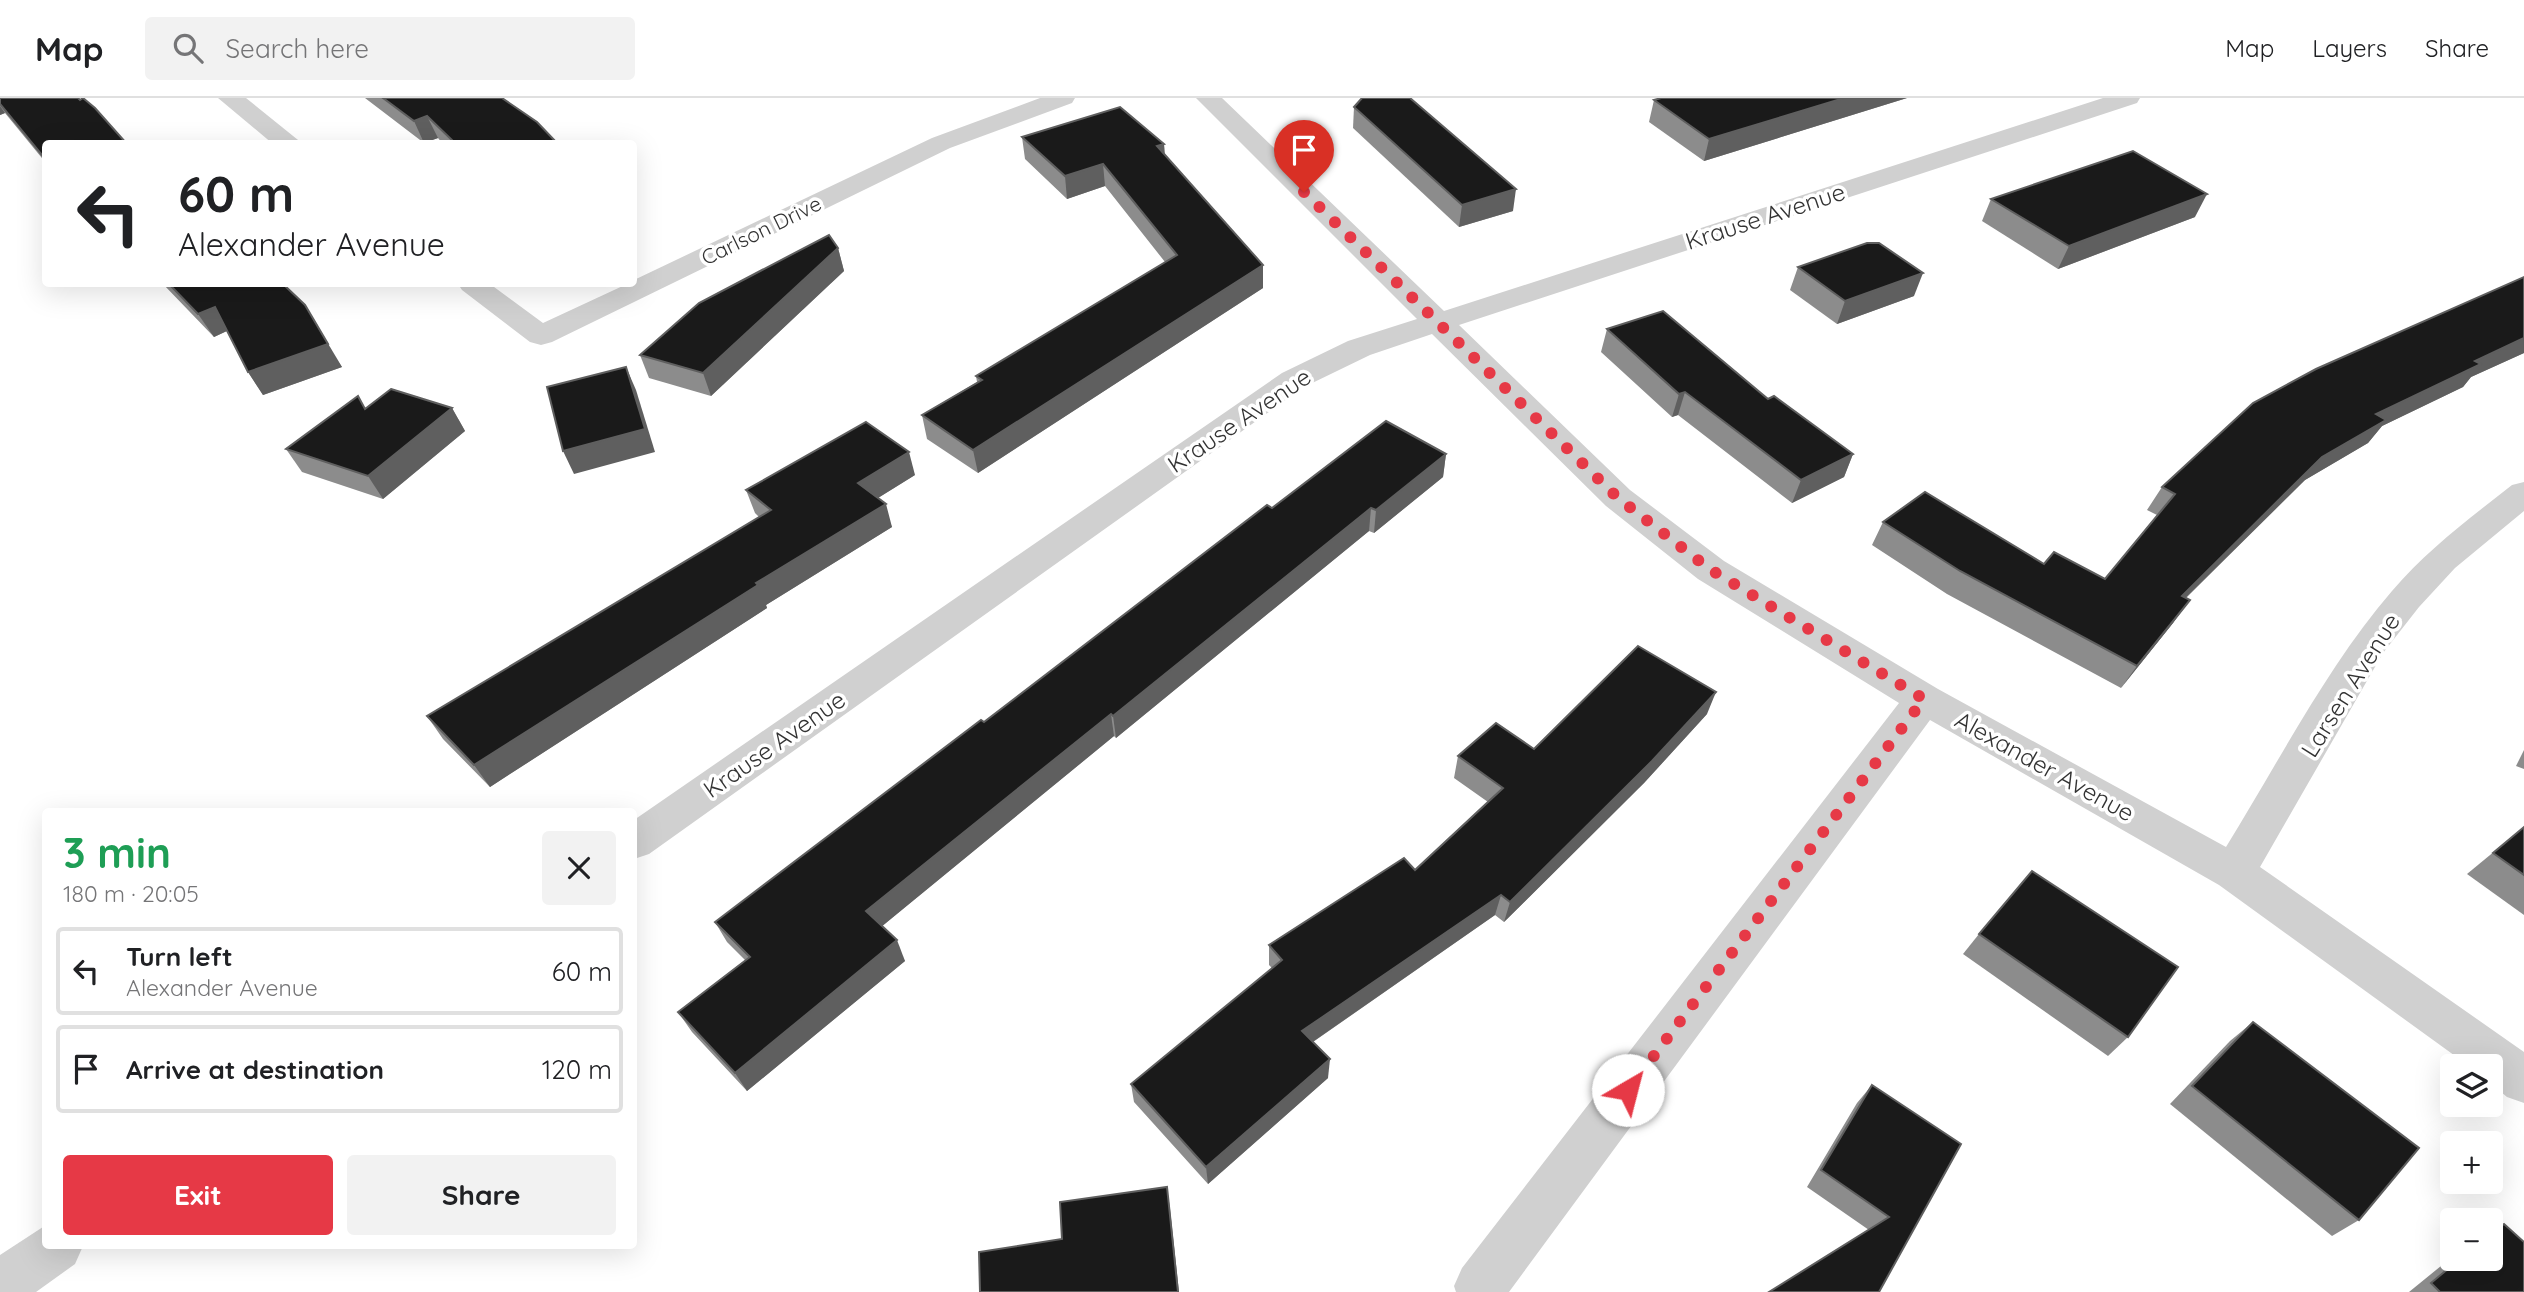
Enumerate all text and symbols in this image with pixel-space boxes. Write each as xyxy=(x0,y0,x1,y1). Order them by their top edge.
search box xyxy=(145,17,635,80)
text: Map xyxy=(35,28,103,69)
icon: search xyxy=(169,29,207,67)
text: Search here xyxy=(225,32,369,65)
text: Map xyxy=(2225,33,2274,63)
text: Layers xyxy=(2312,33,2387,63)
text: Share xyxy=(2425,33,2489,63)
pin xyxy=(1274,120,1334,192)
icon: arrive xyxy=(1285,131,1323,169)
text: 60 m xyxy=(178,163,294,224)
icon: left xyxy=(63,168,154,259)
street label: Krause Avenue xyxy=(1681,176,1849,256)
street label: Carlson Drive xyxy=(697,190,825,270)
text: Alexander Avenue xyxy=(178,224,445,264)
street label: Krause Avenue xyxy=(1162,361,1316,479)
street label: Larsen Avenue xyxy=(2294,608,2406,762)
street label: Krause Avenue xyxy=(697,684,851,804)
street label: Alexander Avenue xyxy=(1950,704,2140,828)
text: 3 min xyxy=(63,826,171,879)
button: close xyxy=(542,831,616,905)
text: 180 m · 20:05 xyxy=(63,879,199,908)
text: Turn left xyxy=(126,940,233,973)
icon: left xyxy=(67,952,105,990)
text: 60 m xyxy=(552,955,612,988)
text: Alexander Avenue xyxy=(126,973,318,1002)
icon: arrive xyxy=(67,1050,105,1088)
text: Arrive at destination xyxy=(126,1053,384,1086)
text: 120 m xyxy=(542,1053,612,1086)
position arrow xyxy=(1591,1053,1665,1127)
map controls xyxy=(2440,1054,2503,1271)
button: layers xyxy=(2440,1054,2503,1117)
button: + xyxy=(2440,1131,2503,1194)
button: Exit xyxy=(63,1155,333,1235)
button: Share xyxy=(347,1155,616,1235)
button: − xyxy=(2440,1208,2503,1271)

